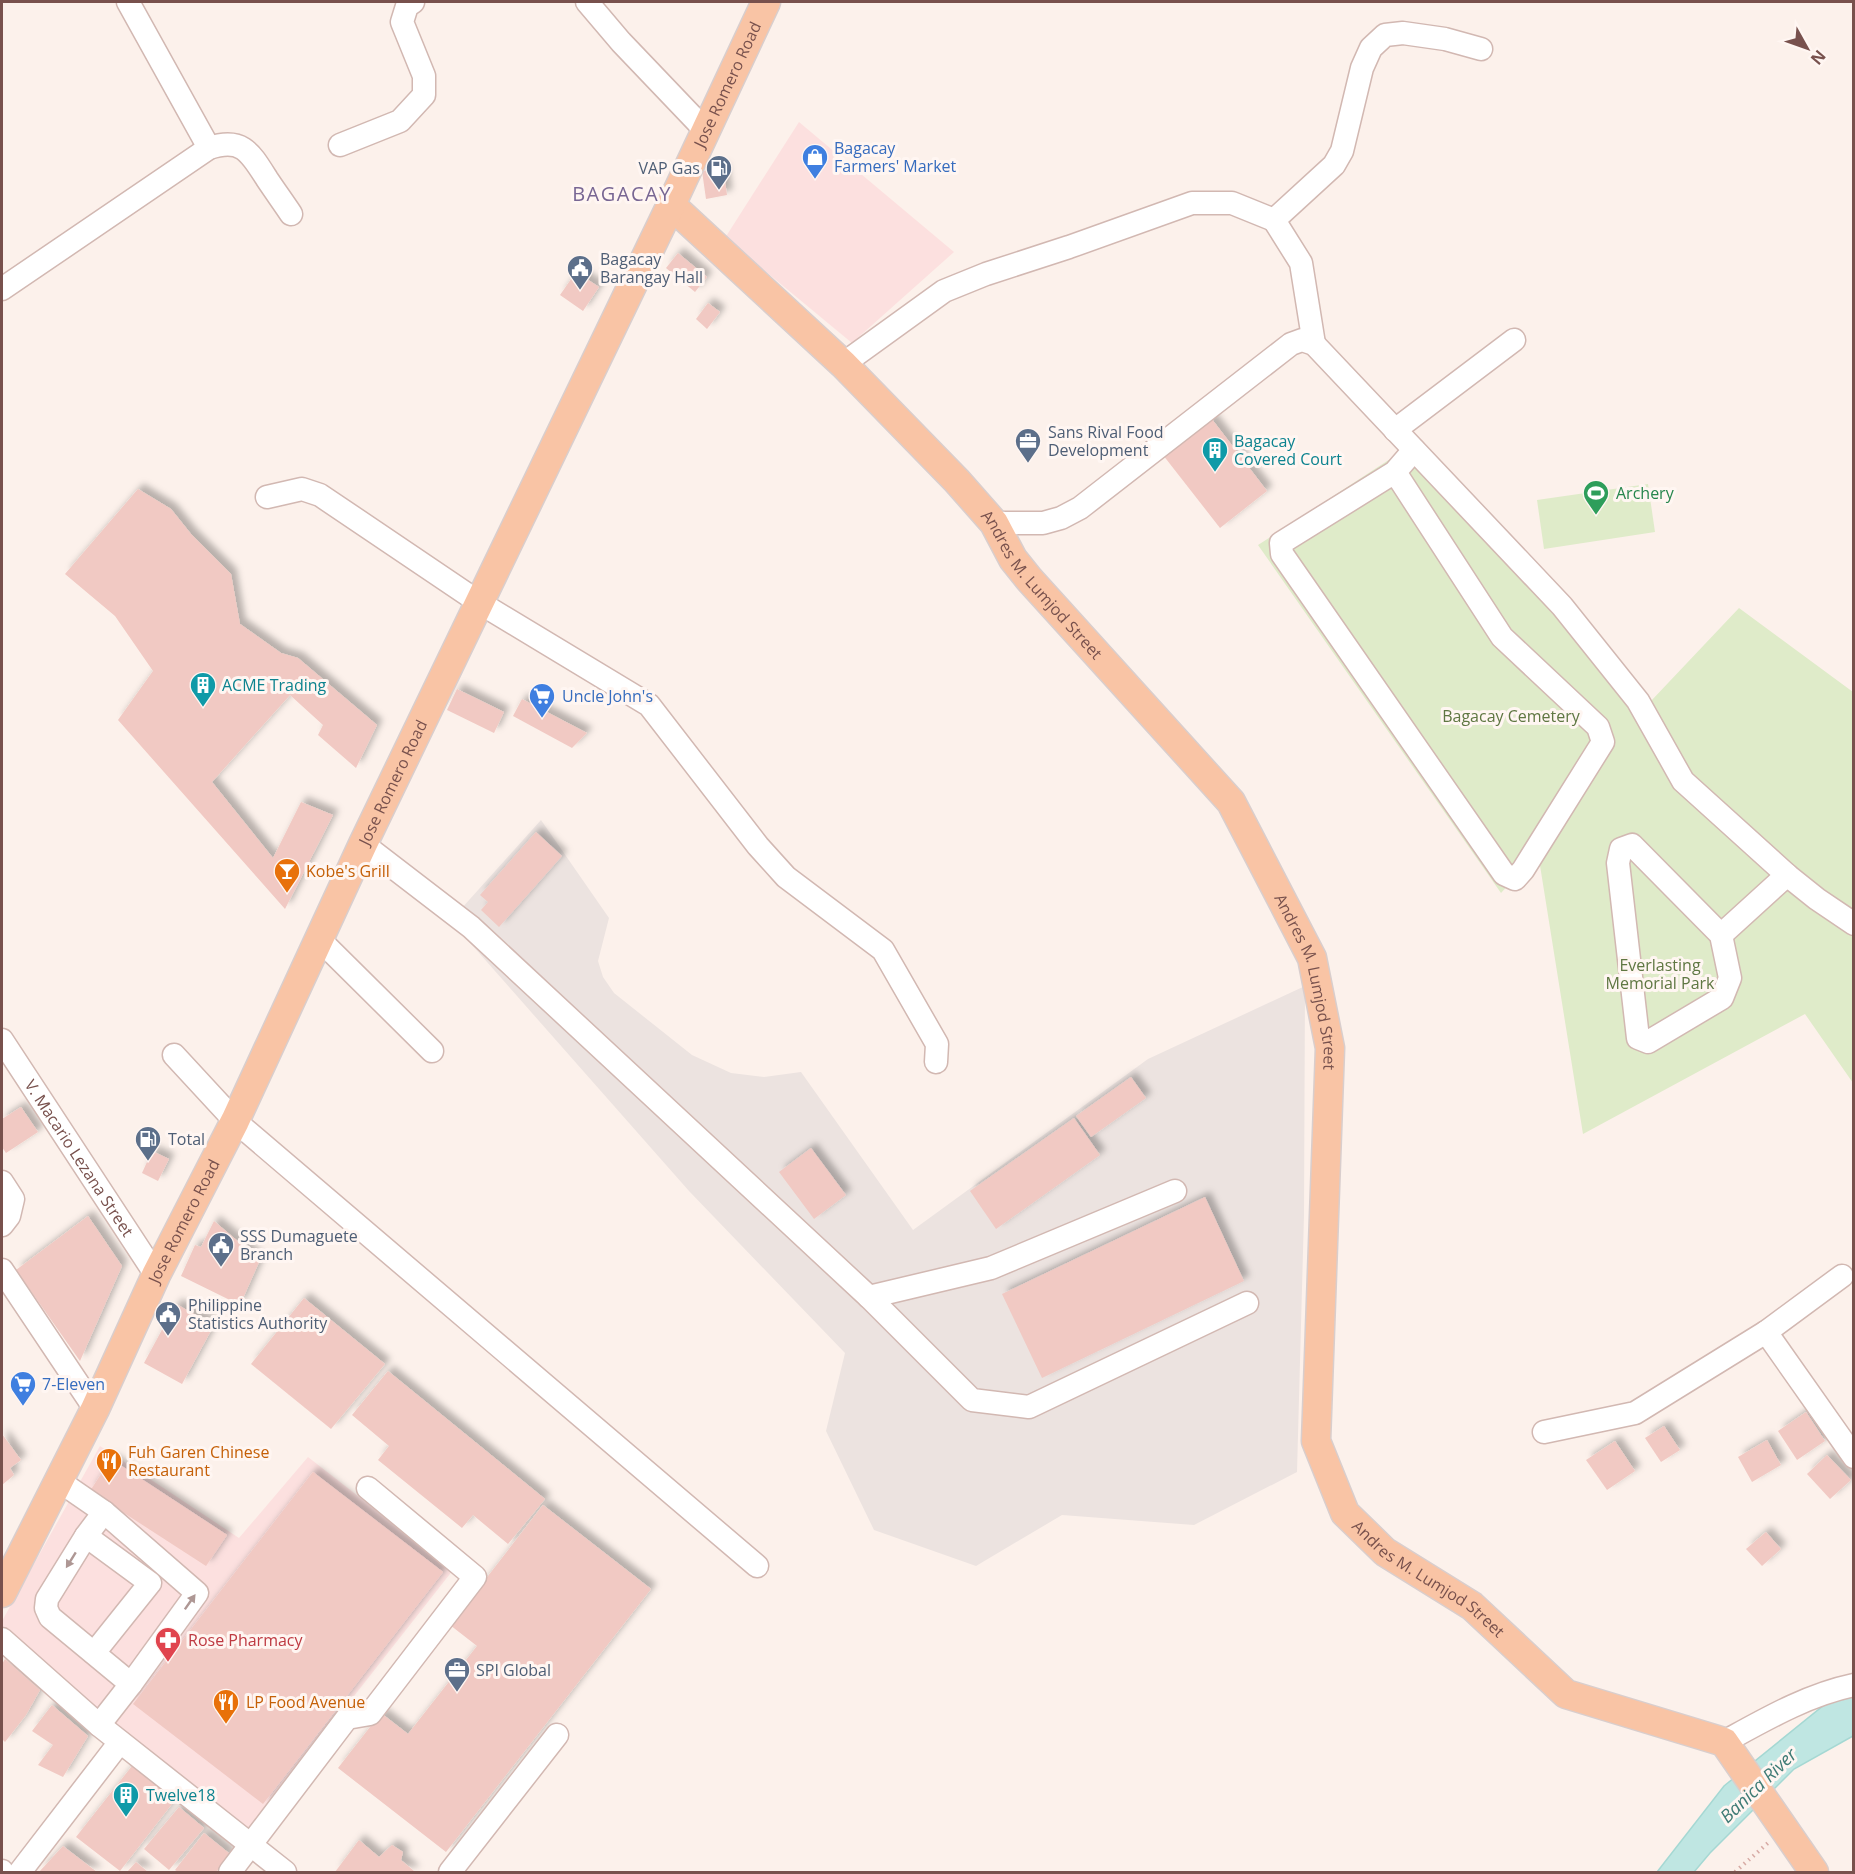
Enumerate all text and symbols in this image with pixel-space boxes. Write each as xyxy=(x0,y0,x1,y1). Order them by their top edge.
street label: Jose Romero Road xyxy=(688,18,766,153)
north arrow xyxy=(1777,18,1837,78)
text: N xyxy=(1806,46,1831,70)
place label: Bagacay Farmers' Market xyxy=(834,137,957,177)
shop icon: Bagacay Farmers' Market xyxy=(800,142,830,180)
fuel station icon: VAP Gas xyxy=(704,153,734,191)
place label: VAP Gas xyxy=(638,157,700,179)
district label: BAGACAY xyxy=(572,180,672,207)
place label: Bagacay Barangay Hall xyxy=(600,248,703,288)
public building icon: Bagacay Barangay Hall xyxy=(565,253,595,291)
place label: Sans Rival Food Development xyxy=(1048,421,1164,461)
office icon: Sans Rival Food Development xyxy=(1013,426,1043,464)
place label: Bagacay Covered Court xyxy=(1234,430,1342,470)
building icon: Bagacay Covered Court xyxy=(1200,435,1230,473)
sports icon: Archery xyxy=(1581,478,1611,516)
place label: Archery xyxy=(1616,482,1675,504)
street label: Andres M. Lumjod Street xyxy=(976,505,1108,664)
building icon: ACME Trading xyxy=(188,670,218,708)
place label: ACME Trading xyxy=(222,674,327,696)
supermarket icon: Uncle John's xyxy=(527,681,557,719)
place label: Uncle John's xyxy=(562,685,653,707)
park label: Bagacay Cemetery xyxy=(1442,705,1581,727)
street label: Jose Romero Road xyxy=(352,716,432,850)
bar icon: Kobe's Grill xyxy=(272,856,302,894)
place label: Kobe's Grill xyxy=(306,860,390,882)
street label: Andres M. Lumjod Street xyxy=(1269,890,1341,1071)
park label: Everlasting Memorial Park xyxy=(1606,954,1715,994)
street label: V. Macario Lezana Street xyxy=(20,1075,139,1241)
fuel station icon: Total xyxy=(133,1124,163,1162)
place label: Total xyxy=(168,1128,205,1150)
street label: Jose Romero Road xyxy=(142,1155,225,1288)
place label: SSS Dumaguete Branch xyxy=(240,1225,358,1265)
public building icon: SSS Dumaguete Branch xyxy=(206,1230,236,1268)
place label: Philippine Statistics Authority xyxy=(188,1294,328,1334)
public building icon: Philippine Statistics Authority xyxy=(153,1299,183,1337)
supermarket icon: 7-Eleven xyxy=(8,1369,38,1407)
place label: 7-Eleven xyxy=(42,1373,105,1395)
place label: Fuh Garen Chinese Restaurant xyxy=(128,1441,269,1481)
restaurant icon: Fuh Garen Chinese Restaurant xyxy=(94,1446,124,1484)
street label: Andres M. Lumjod Street xyxy=(1348,1515,1510,1642)
one-way arrow xyxy=(66,1552,77,1568)
one-way arrow xyxy=(183,1595,195,1610)
pharmacy icon: Rose Pharmacy xyxy=(153,1625,183,1663)
place label: Rose Pharmacy xyxy=(188,1629,304,1651)
office icon: SPI Global xyxy=(442,1655,472,1693)
place label: SPI Global xyxy=(476,1659,551,1681)
restaurant icon: LP Food Avenue xyxy=(211,1687,241,1725)
place label: LP Food Avenue xyxy=(246,1691,365,1713)
water label: Banica River xyxy=(1714,1742,1802,1828)
building icon: Twelve18 xyxy=(111,1780,141,1818)
place label: Twelve18 xyxy=(146,1784,216,1806)

